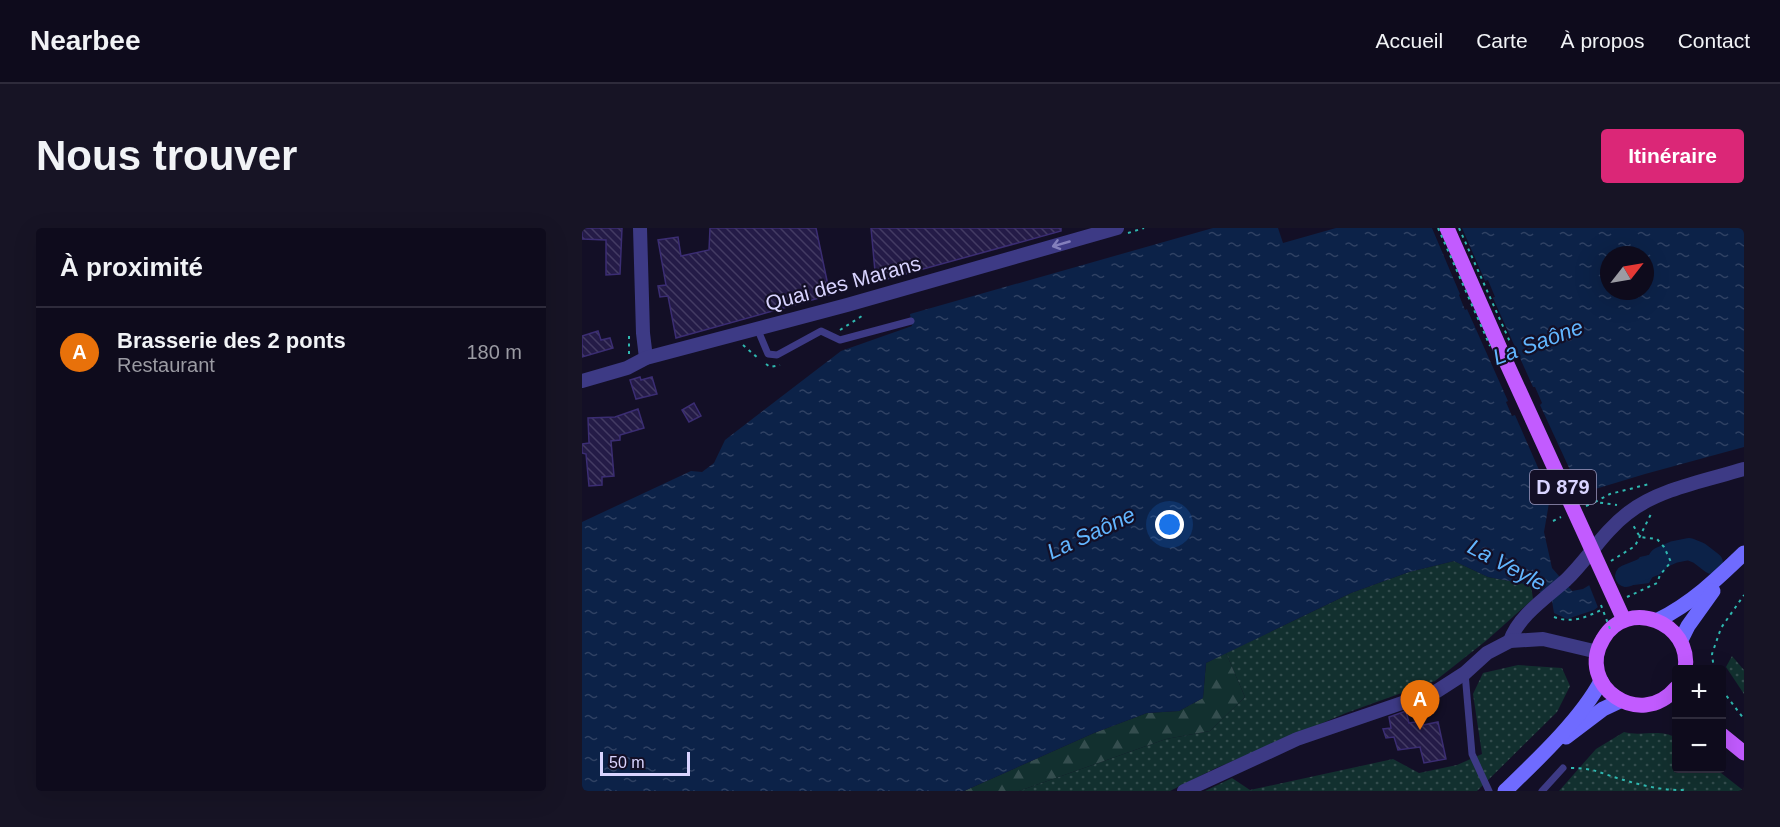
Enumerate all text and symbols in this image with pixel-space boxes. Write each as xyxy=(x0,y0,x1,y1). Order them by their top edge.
text: Nearbee xyxy=(30,25,141,56)
text: Accueil xyxy=(1376,29,1443,52)
text: Carte xyxy=(1476,29,1528,52)
text: À propos xyxy=(1561,29,1645,52)
text: Contact xyxy=(1678,29,1750,52)
button: Itinéraire xyxy=(1601,129,1744,183)
text: Nous trouver xyxy=(36,132,297,179)
one-way arrow xyxy=(1052,239,1071,250)
north arrow xyxy=(1600,246,1654,300)
street label: Quai des Marans xyxy=(763,251,923,315)
text: À proximité xyxy=(60,252,203,282)
water label: La Saône xyxy=(1489,314,1587,370)
text: Brasserie des 2 ponts xyxy=(117,328,346,353)
text: A xyxy=(72,341,87,363)
text: 180 m xyxy=(466,341,522,363)
text: Restaurant xyxy=(117,354,215,376)
road number: D 879 xyxy=(1530,470,1596,504)
water label: La Saône xyxy=(1043,502,1139,564)
your location xyxy=(1155,510,1184,539)
water label: La Veyle xyxy=(1464,534,1550,596)
map controls xyxy=(1672,665,1726,773)
button: + xyxy=(1672,665,1726,719)
pin: A xyxy=(1400,680,1440,730)
button: − xyxy=(1672,719,1726,773)
scale bar xyxy=(600,749,690,776)
text: 50 m xyxy=(609,754,645,771)

